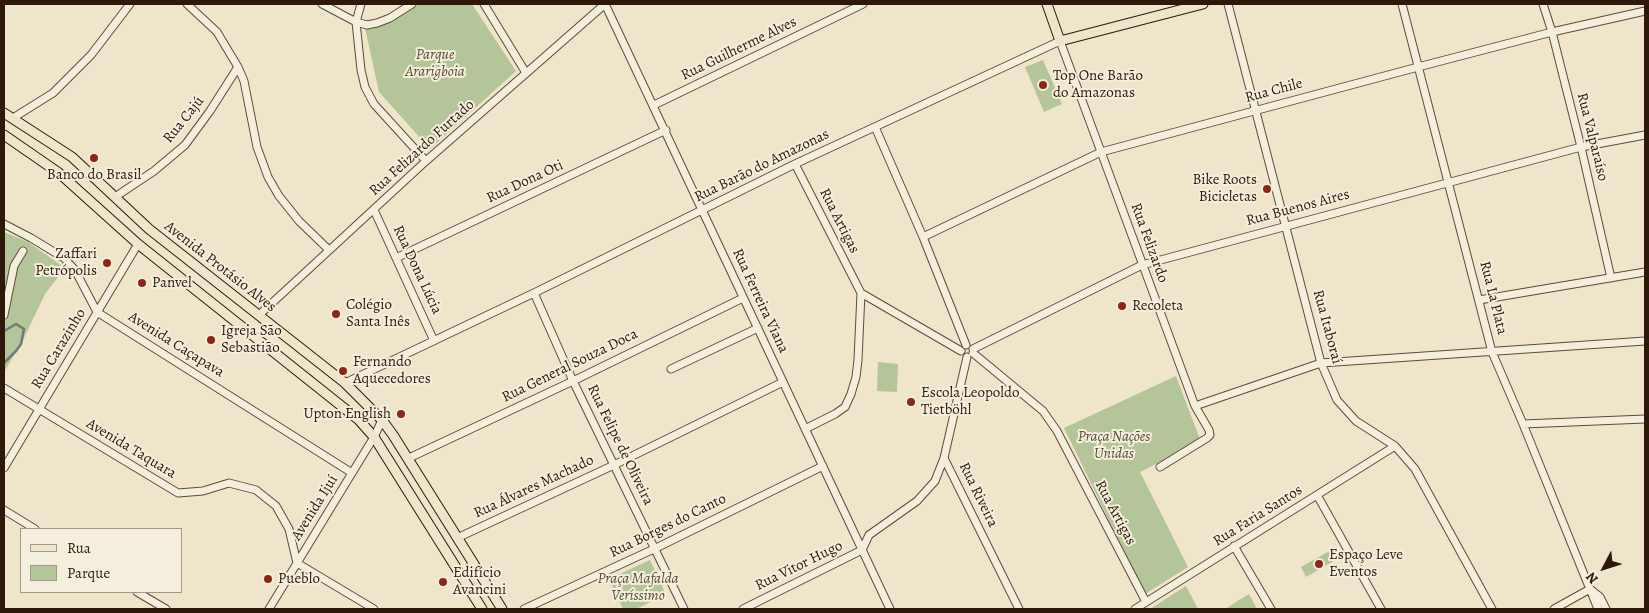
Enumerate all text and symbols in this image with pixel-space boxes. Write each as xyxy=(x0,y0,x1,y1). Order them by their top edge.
street label: Rua Guilherme Alves xyxy=(678,13,800,85)
park label: Parque Ararigboia xyxy=(405,46,465,81)
place label: Top One Barão do Amazonas xyxy=(1053,67,1143,102)
street label: Rua Chile xyxy=(1243,75,1305,107)
marker: Top One Barão do Amazonas xyxy=(1037,79,1049,91)
street label: Rua Valparaíso xyxy=(1572,91,1612,183)
street label: Rua Cajú xyxy=(160,93,208,147)
street label: Rua Felizardo Furtado xyxy=(366,96,478,200)
street label: Rua Barão do Amazonas xyxy=(692,126,832,206)
marker: Banco do Brasil xyxy=(88,152,100,164)
street label: Rua Dona Oti xyxy=(484,156,566,208)
place label: Banco do Brasil xyxy=(47,166,141,184)
place label: Bike Roots Bicicletas xyxy=(1192,171,1257,206)
marker: Bike Roots Bicicletas xyxy=(1261,183,1273,195)
street label: Rua Artigas xyxy=(815,185,863,257)
street label: Rua Buenos Aires xyxy=(1244,186,1352,230)
street label: Rua Felizardo xyxy=(1126,201,1172,285)
street label: Avenida Protásio Alves xyxy=(160,218,280,316)
street label: Rua Dona Lúcia xyxy=(388,223,446,317)
place label: Zaffari Petrópolis xyxy=(35,245,97,280)
street label: Rua Ferreira Viana xyxy=(728,246,792,356)
marker: Zaffari Petrópolis xyxy=(101,257,113,269)
street label: Rua La Plata xyxy=(1475,259,1511,337)
place label: Panvel xyxy=(152,274,192,292)
marker: Panvel xyxy=(136,277,148,289)
street label: Rua Itaboraí xyxy=(1308,288,1346,366)
place label: Colégio Santa Inês xyxy=(346,296,410,331)
place label: Recoleta xyxy=(1132,297,1183,315)
marker: Recoleta xyxy=(1116,300,1128,312)
street label: Rua Carazinho xyxy=(28,306,90,392)
street label: Avenida Caçapava xyxy=(125,308,227,382)
marker: Colégio Santa Inês xyxy=(330,308,342,320)
place label: Igreja São Sebastião xyxy=(221,322,282,357)
street label: Rua General Souza Doca xyxy=(499,325,641,407)
marker: Igreja São Sebastião xyxy=(205,334,217,346)
place label: Fernando Aquecedores xyxy=(353,353,431,388)
marker: Fernando Aquecedores xyxy=(337,365,349,377)
street label: Rua Felipe de Oliveira xyxy=(583,382,657,508)
place label: Escola Leopoldo Tietböhl xyxy=(921,384,1019,419)
marker: Escola Leopoldo Tietböhl xyxy=(905,396,917,408)
place label: Upton English xyxy=(303,405,391,423)
marker: Upton English xyxy=(395,408,407,420)
street label: Avenida Taquara xyxy=(83,415,179,483)
park label: Praça Nações Unidas xyxy=(1078,428,1150,463)
street label: Rua Álvares Machado xyxy=(471,451,597,523)
street label: Rua Riveira xyxy=(955,460,1001,530)
street label: Avenida Ijuí xyxy=(288,472,342,544)
street label: Rua Artigas xyxy=(1091,478,1139,548)
street label: Rua Faria Santos xyxy=(1210,481,1306,551)
street label: Rua Borges do Canto xyxy=(607,490,729,562)
legend xyxy=(20,528,182,593)
street label: Rua Vitor Hugo xyxy=(752,537,846,595)
text: Rua xyxy=(67,538,91,558)
north arrow xyxy=(1579,543,1629,593)
place label: Espaço Leve Eventos xyxy=(1329,546,1403,581)
marker: Espaço Leve Eventos xyxy=(1313,558,1325,570)
text: Parque xyxy=(67,563,110,583)
place label: Edifício Avancini xyxy=(453,564,506,599)
text: N xyxy=(1582,568,1603,588)
place label: Pueblo xyxy=(278,570,320,588)
park label: Praça Mafalda Veríssimo xyxy=(597,570,679,605)
marker: Pueblo xyxy=(262,573,274,585)
marker: Edifício Avancini xyxy=(437,576,449,588)

